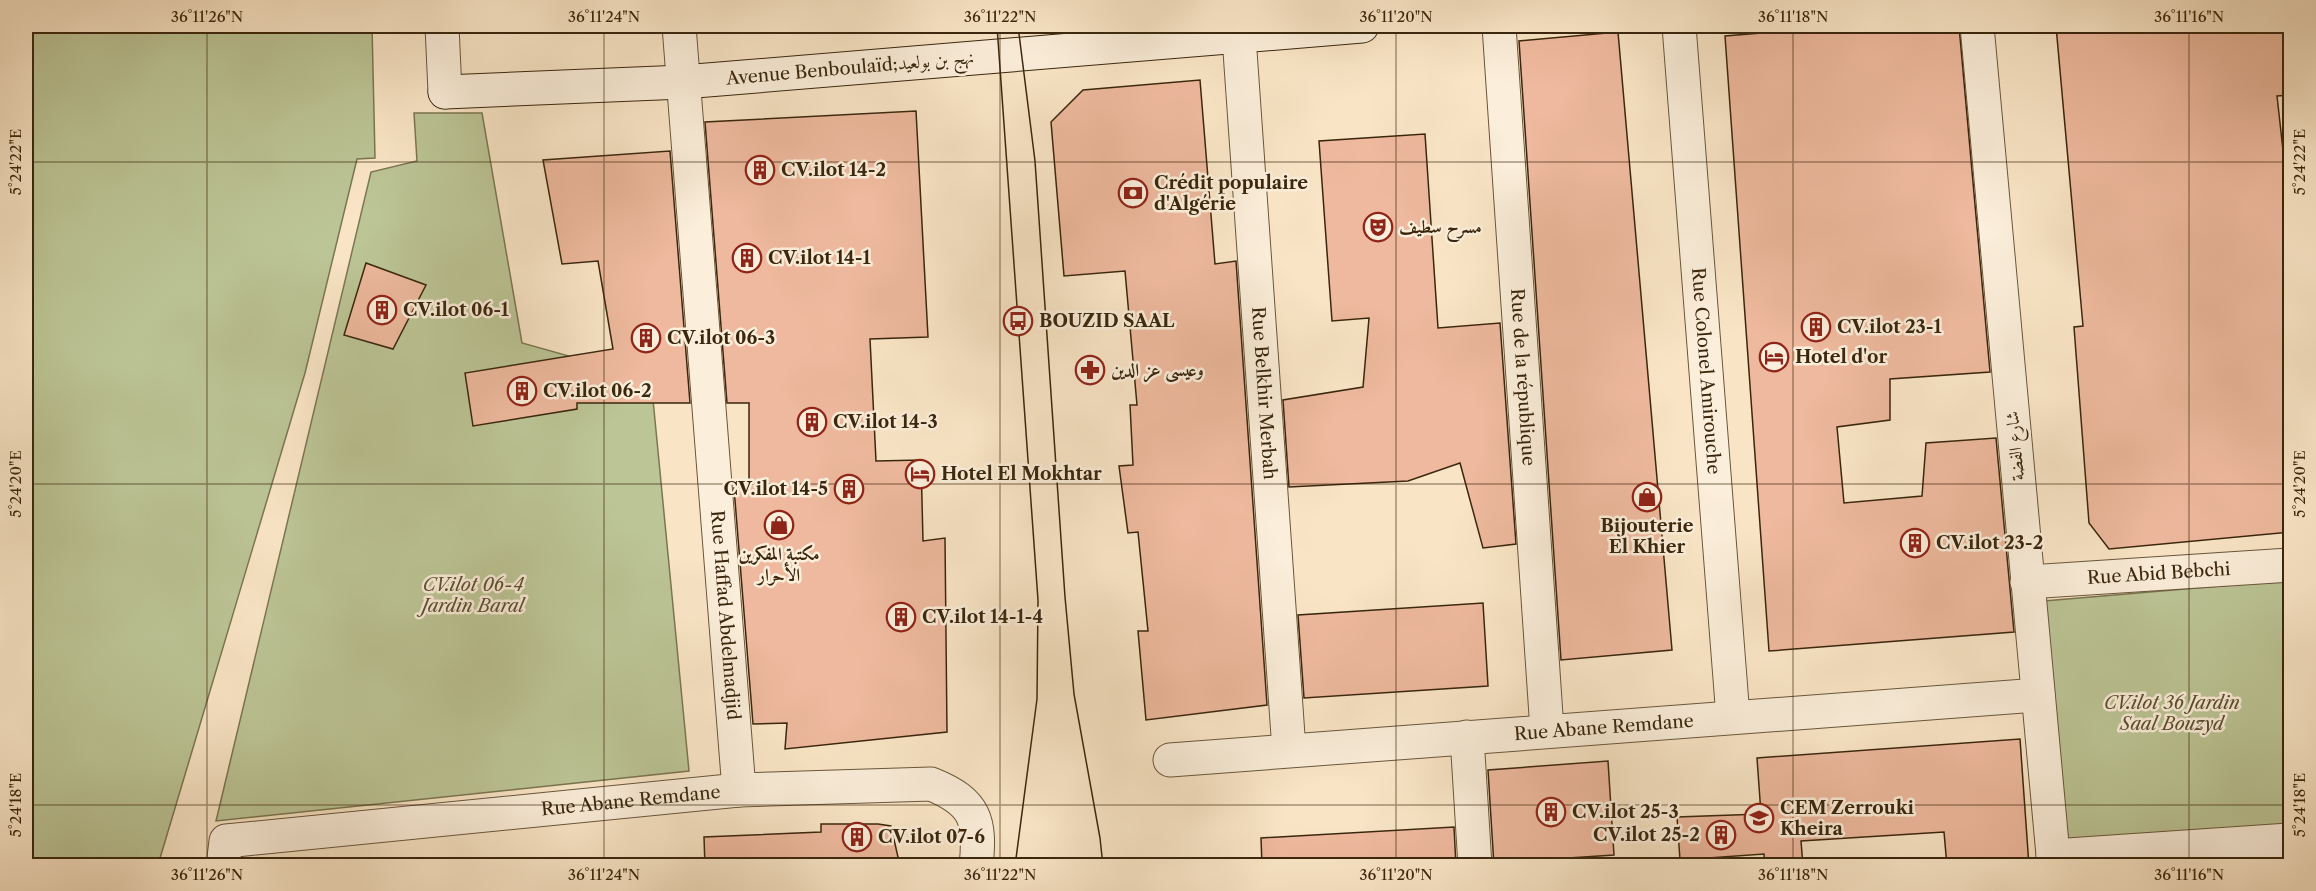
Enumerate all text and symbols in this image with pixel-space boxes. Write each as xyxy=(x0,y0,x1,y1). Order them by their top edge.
text: 36°11'26"N xyxy=(171,7,243,26)
text: 36°11'24"N xyxy=(568,7,640,26)
text: 36°11'22"N xyxy=(964,7,1036,26)
text: 36°11'20"N xyxy=(1359,7,1433,26)
text: 36°11'18"N xyxy=(1758,7,1828,26)
text: 36°11'16"N xyxy=(2154,7,2224,26)
street label: Avenue Benboulaïd;نهج بن بولعيد xyxy=(724,46,975,95)
text: 5°24'22"E xyxy=(6,129,25,195)
text: 5°24'22"E xyxy=(2290,129,2309,195)
building icon: CV.ilot 14-2 xyxy=(744,154,776,186)
place label: CV.ilot 14-2 xyxy=(781,159,886,181)
place label: Crédit populaire d'Algérie xyxy=(1154,172,1308,215)
bank icon: Crédit populaire d'Algérie xyxy=(1117,177,1149,209)
theatre icon: مسرح سطيف xyxy=(1362,211,1394,243)
place label: مسرح سطيف xyxy=(1399,216,1482,243)
building icon: CV.ilot 14-1 xyxy=(731,242,763,274)
place label: CV.ilot 14-1 xyxy=(768,247,871,269)
street label: Rue Colonel Amirouche xyxy=(1687,267,1725,475)
street label: Rue de la république xyxy=(1506,288,1540,467)
building icon: CV.ilot 06-1 xyxy=(366,294,398,326)
place label: CV.ilot 06-1 xyxy=(403,299,509,321)
bus stop icon: BOUZID SAAL xyxy=(1002,305,1034,337)
street label: Rue Belkhir Merbah xyxy=(1247,306,1281,480)
place label: BOUZID SAAL xyxy=(1039,310,1175,332)
building icon: CV.ilot 23-1 xyxy=(1800,311,1832,343)
place label: CV.ilot 23-1 xyxy=(1837,316,1942,338)
building icon: CV.ilot 06-3 xyxy=(630,322,662,354)
place label: CV.ilot 06-3 xyxy=(667,327,775,349)
hotel icon: Hotel d'or xyxy=(1758,341,1790,373)
place label: Hotel d'or xyxy=(1795,346,1887,368)
pharmacy icon: وعيسى عز الدين xyxy=(1074,354,1106,386)
place label: وعيسى عز الدين xyxy=(1111,359,1204,383)
building icon: CV.ilot 06-2 xyxy=(506,375,538,407)
place label: CV.ilot 06-2 xyxy=(543,380,652,402)
building icon: CV.ilot 14-3 xyxy=(796,406,828,438)
street label: شارع الفضة xyxy=(2001,410,2033,482)
place label: CV.ilot 14-3 xyxy=(833,411,938,433)
text: 5°24'20"E xyxy=(6,450,25,518)
text: 5°24'20"E xyxy=(2290,450,2309,518)
hotel icon: Hotel El Mokhtar xyxy=(904,458,936,490)
place label: Hotel El Mokhtar xyxy=(941,463,1102,485)
building icon: CV.ilot 14-5 xyxy=(833,473,865,505)
place label: CV.ilot 14-5 xyxy=(723,478,828,500)
shop icon: Bijouterie El Khier xyxy=(1631,481,1663,513)
street label: Rue Haffad Abdelmadjid xyxy=(706,509,744,721)
shop icon: مكتبة المفكرين الأحرار xyxy=(763,509,795,541)
place label: Bijouterie El Khier xyxy=(1600,515,1694,558)
building icon: CV.ilot 23-2 xyxy=(1899,527,1931,559)
place label: CV.ilot 23-2 xyxy=(1936,532,2043,554)
place label: مكتبة المفكرين الأحرار xyxy=(738,543,820,586)
street label: Rue Abid Bebchi xyxy=(2086,558,2232,589)
park label: CV.ilot 06-4 Jardin Baral xyxy=(417,574,527,617)
building icon: CV.ilot 14-1-4 xyxy=(885,601,917,633)
place label: CV.ilot 14-1-4 xyxy=(922,606,1043,628)
park label: CV.ilot 36 Jardin Saal Bouzyd xyxy=(2104,692,2240,735)
street label: Rue Abane Remdane xyxy=(1513,710,1694,745)
text: 5°24'18"E xyxy=(6,773,25,837)
text: 5°24'18"E xyxy=(2290,773,2309,837)
street label: Rue Abane Remdane xyxy=(540,781,722,821)
building icon: CV.ilot 25-3 xyxy=(1535,796,1567,828)
place label: CEM Zerrouki Kheira xyxy=(1780,797,1915,840)
place label: CV.ilot 25-3 xyxy=(1572,801,1679,823)
school or university icon: CEM Zerrouki Kheira xyxy=(1743,802,1775,834)
building icon: CV.ilot 25-2 xyxy=(1705,819,1737,851)
building icon: CV.ilot 07-6 xyxy=(841,821,873,853)
place label: CV.ilot 25-2 xyxy=(1593,824,1700,846)
place label: CV.ilot 07-6 xyxy=(878,826,985,848)
text: 36°11'26"N xyxy=(171,865,243,884)
text: 36°11'24"N xyxy=(568,865,640,884)
text: 36°11'22"N xyxy=(964,865,1036,884)
text: 36°11'20"N xyxy=(1359,865,1433,884)
text: 36°11'18"N xyxy=(1758,865,1828,884)
text: 36°11'16"N xyxy=(2154,865,2224,884)

